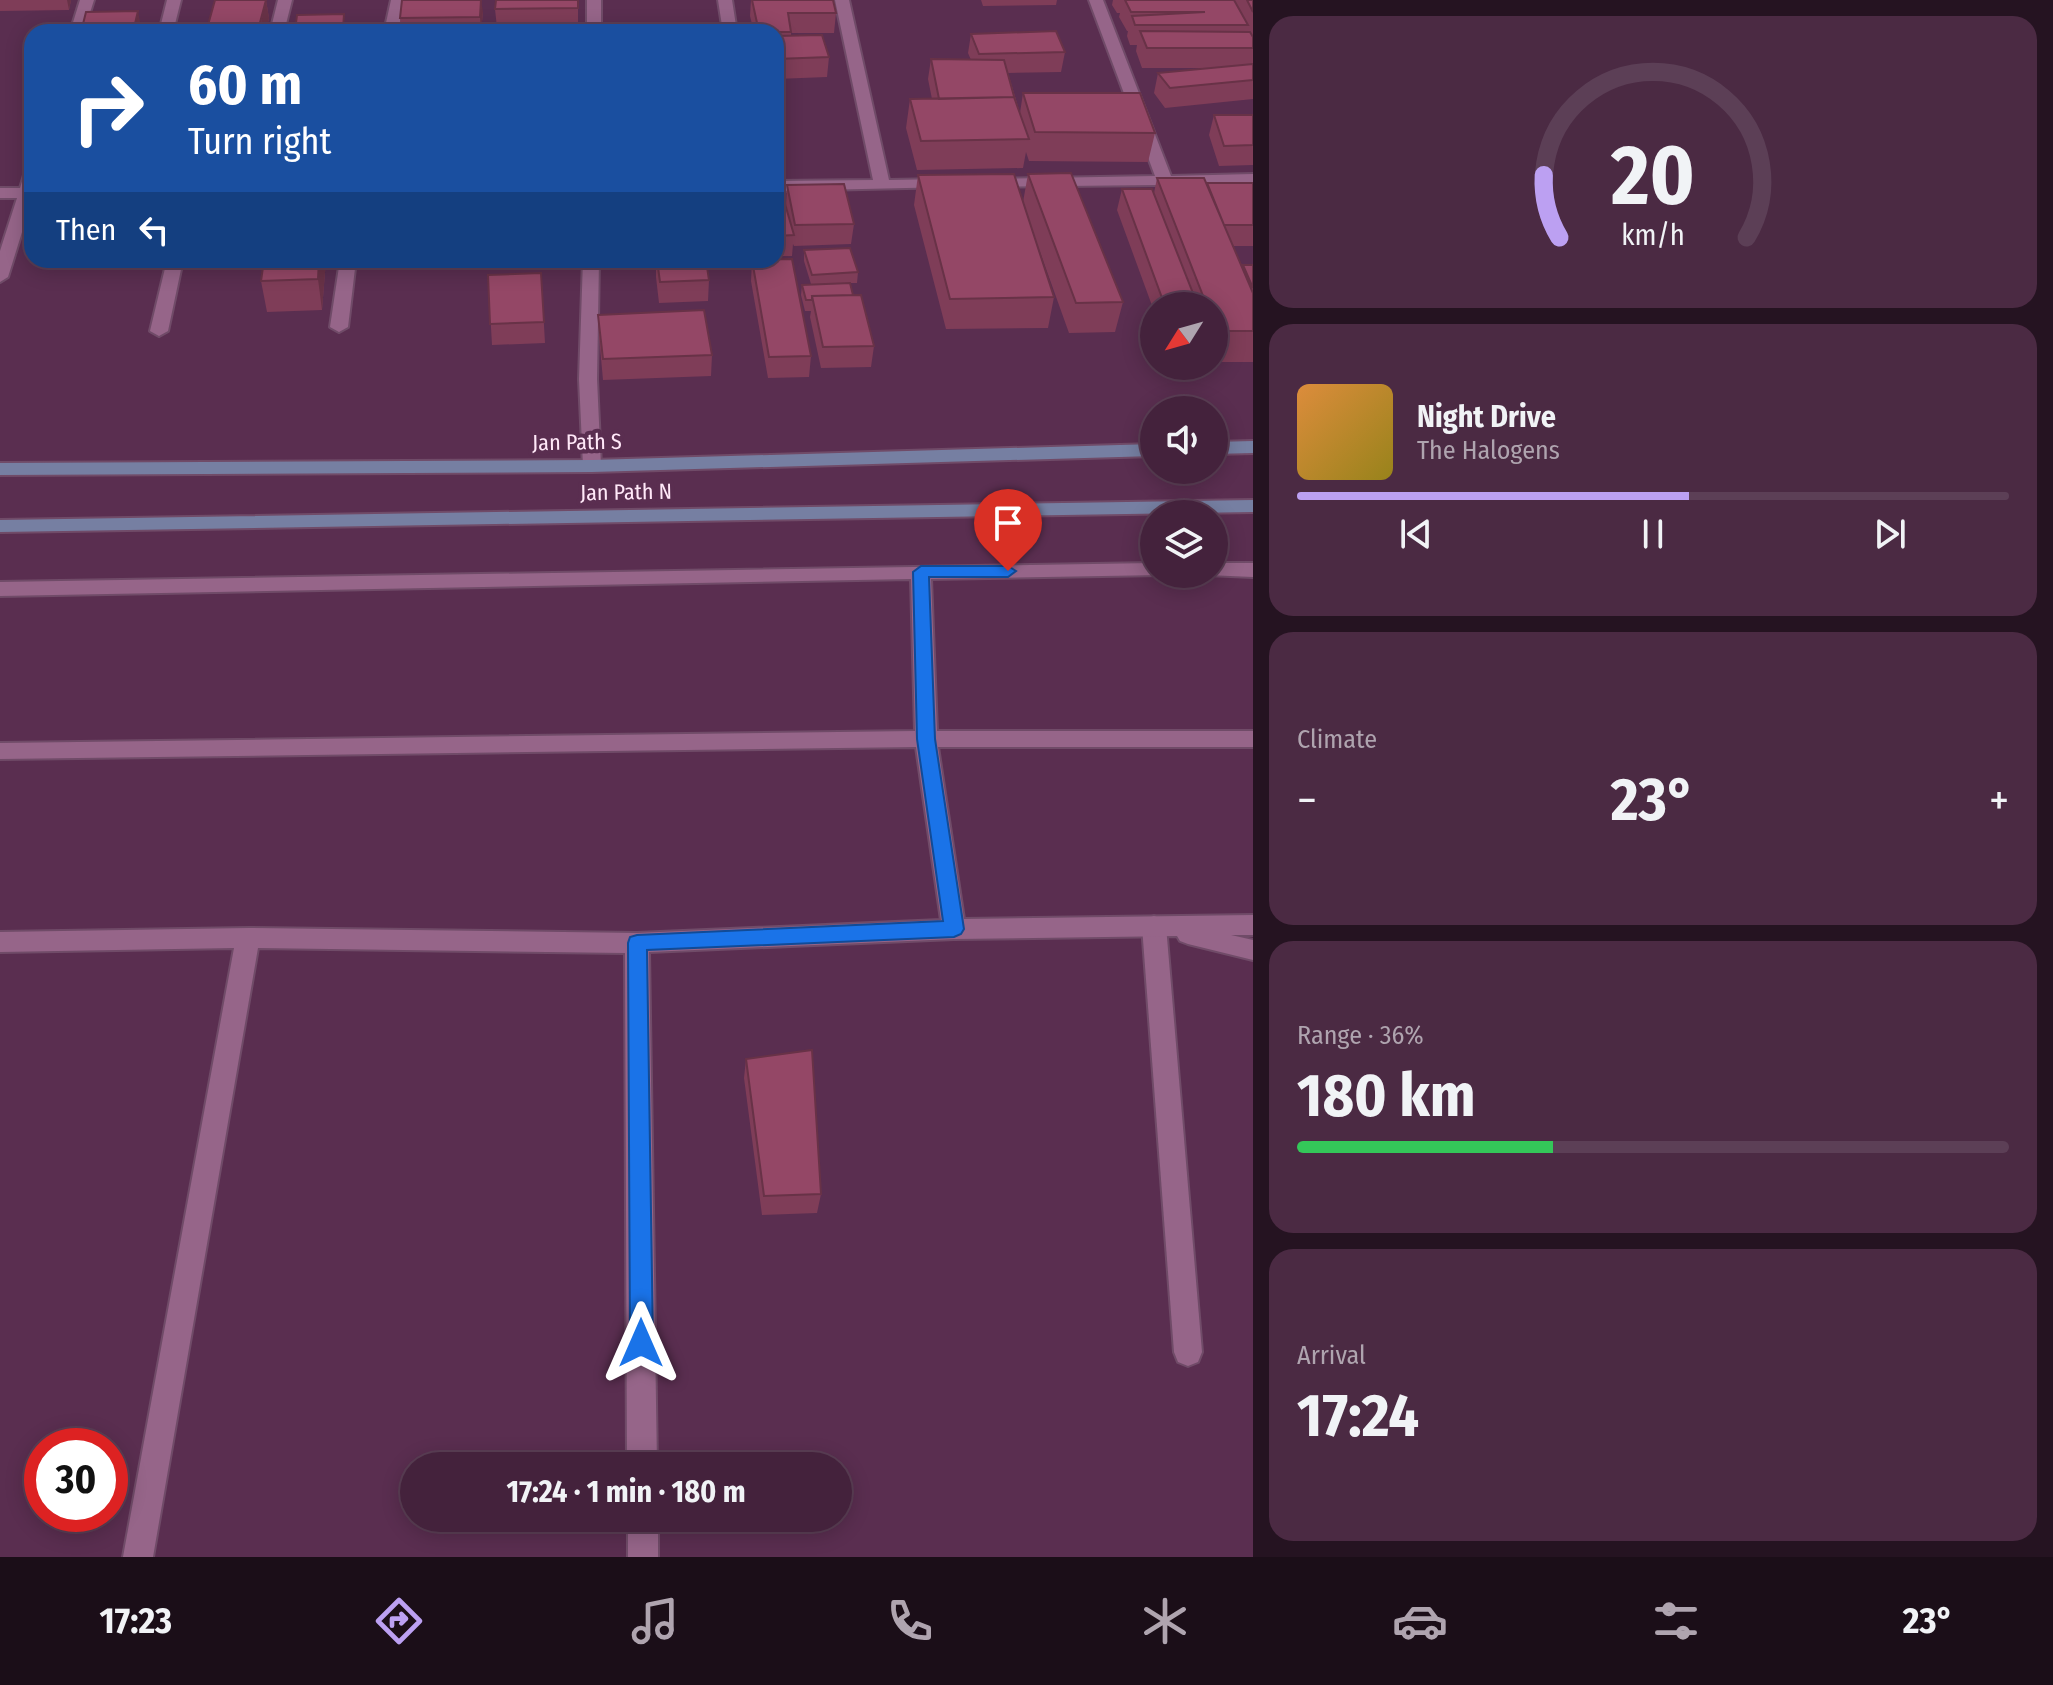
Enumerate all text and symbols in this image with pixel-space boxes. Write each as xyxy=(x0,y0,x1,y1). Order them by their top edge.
text: 60 m xyxy=(188,52,302,119)
icon: right xyxy=(56,56,160,160)
text: Turn right xyxy=(188,120,331,164)
text: 20 xyxy=(1610,126,1695,226)
icon: left xyxy=(132,208,176,252)
text: Then xyxy=(56,212,116,248)
text: km/h xyxy=(1621,218,1685,253)
north arrow xyxy=(1140,292,1228,380)
map controls xyxy=(1140,292,1228,588)
button: sound xyxy=(1140,396,1228,484)
text: Night Drive xyxy=(1417,399,1556,435)
street label: Jan Path S xyxy=(532,428,622,456)
text: The Halogens xyxy=(1417,435,1560,466)
street label: Jan Path N xyxy=(580,478,672,506)
pin xyxy=(974,489,1042,571)
button: layers xyxy=(1140,500,1228,588)
icon: arrive xyxy=(986,501,1030,545)
icon: previous xyxy=(1394,512,1438,556)
icon: pause xyxy=(1631,512,1675,556)
icon: next xyxy=(1868,512,1912,556)
text: Climate xyxy=(1297,724,1377,755)
text: 23° xyxy=(1611,764,1695,836)
text: − xyxy=(1297,774,1317,827)
text: + xyxy=(1989,774,2009,827)
text: Range · 36% xyxy=(1297,1020,1424,1051)
text: 180 km xyxy=(1297,1060,1476,1132)
position arrow xyxy=(599,1301,683,1385)
text: Arrival xyxy=(1297,1340,1366,1371)
text: 17:24 xyxy=(1297,1380,1419,1452)
speed limit sign: 30 xyxy=(24,1428,128,1532)
text: 17:24 · 1 min · 180 m xyxy=(506,1474,746,1510)
icon: directions xyxy=(371,1593,427,1649)
icon: music xyxy=(627,1593,683,1649)
icon: phone xyxy=(882,1593,938,1649)
icon: climate xyxy=(1137,1593,1193,1649)
icon: car xyxy=(1392,1593,1448,1649)
icon: filters xyxy=(1648,1593,1704,1649)
text: 17:23 xyxy=(100,1599,172,1643)
text: 23° xyxy=(1903,1599,1953,1643)

